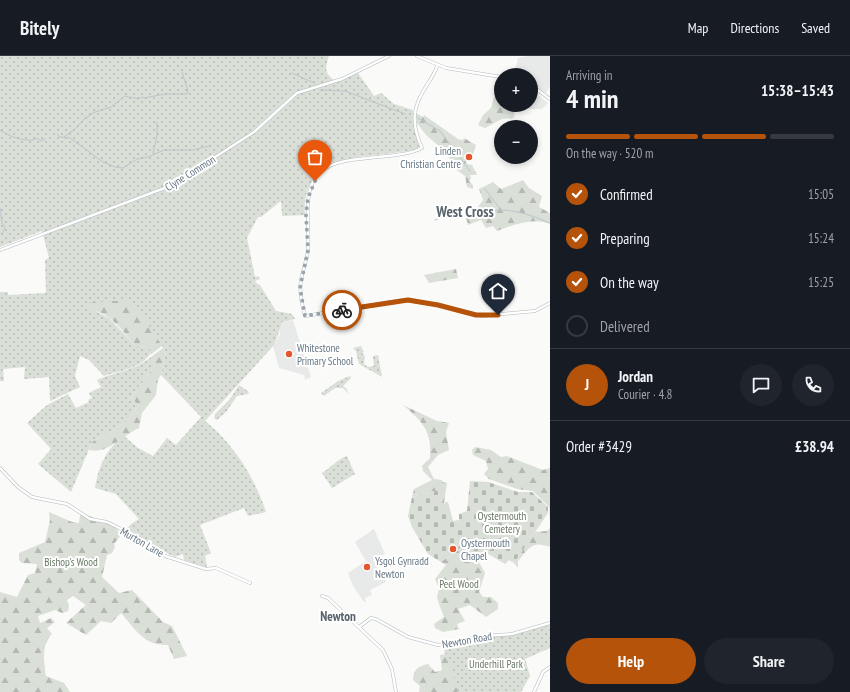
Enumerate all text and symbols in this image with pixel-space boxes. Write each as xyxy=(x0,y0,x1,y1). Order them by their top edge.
text: Bitely xyxy=(20,16,59,40)
text: Map xyxy=(688,19,708,37)
text: Directions xyxy=(730,19,779,37)
text: Saved xyxy=(801,19,830,37)
text: Arriving in xyxy=(566,67,613,84)
map controls xyxy=(494,68,538,164)
button: + xyxy=(494,68,538,112)
text: 15:38–15:43 xyxy=(761,81,834,100)
text: 4 min xyxy=(566,82,619,115)
button: − xyxy=(494,120,538,164)
pin xyxy=(298,140,332,181)
place label: Linden Christian Centre xyxy=(400,144,461,171)
text: On the way · 520 m xyxy=(566,145,653,162)
icon: bag xyxy=(304,146,326,168)
street label: Clyne Common xyxy=(162,152,218,194)
marker: Linden Christian Centre xyxy=(464,152,474,162)
icon: check xyxy=(566,183,588,205)
text: Confirmed xyxy=(600,185,653,204)
text: 15:05 xyxy=(808,186,834,203)
district label: West Cross xyxy=(435,202,494,221)
icon: check xyxy=(566,227,588,249)
text: Preparing xyxy=(600,229,650,248)
text: 15:24 xyxy=(808,230,834,247)
icon: check xyxy=(566,271,588,293)
text: On the way xyxy=(600,273,659,292)
pin xyxy=(481,274,515,315)
text: 15:25 xyxy=(808,274,834,291)
icon: home xyxy=(487,280,509,302)
courier xyxy=(322,290,362,330)
icon: bike xyxy=(331,299,353,321)
text: Delivered xyxy=(600,317,650,336)
place label: Whitestone Primary School xyxy=(297,341,354,368)
marker: Whitestone Primary School xyxy=(284,349,294,359)
button: chat xyxy=(740,364,782,406)
button: phone xyxy=(792,364,834,406)
text: Jordan xyxy=(618,367,653,386)
text: J xyxy=(585,375,589,394)
text: Courier · 4.8 xyxy=(618,386,672,403)
text: Order #3429 xyxy=(566,437,632,456)
text: £38.94 xyxy=(795,437,834,456)
park label: Oystermouth Cemetery xyxy=(478,509,527,536)
street label: Murton Lane xyxy=(118,524,167,560)
place label: Oystermouth Chapel xyxy=(461,536,510,563)
marker: Oystermouth Chapel xyxy=(448,544,458,554)
place label: Ysgol Gynradd Newton xyxy=(375,554,429,581)
park label: Bishop's Wood xyxy=(44,555,98,569)
marker: Ysgol Gynradd Newton xyxy=(362,562,372,572)
park label: Peel Wood xyxy=(439,577,479,591)
district label: Newton xyxy=(320,608,356,625)
street label: Newton Road xyxy=(441,629,493,651)
button: Help xyxy=(566,638,696,684)
button: Share xyxy=(704,638,834,684)
park label: Underhill Park xyxy=(469,657,524,671)

